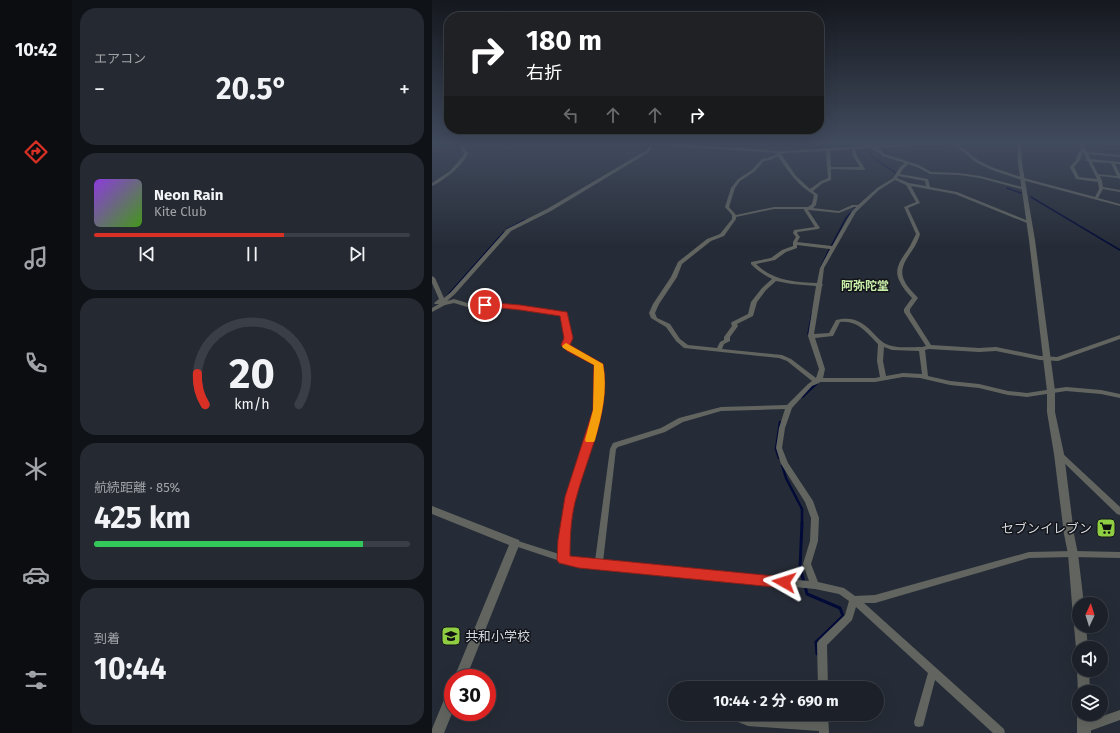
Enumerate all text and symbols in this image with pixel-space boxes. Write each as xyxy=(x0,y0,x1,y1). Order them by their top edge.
text: 180 m xyxy=(526,24,602,57)
icon: right xyxy=(460,28,512,80)
text: 10:42 xyxy=(15,39,57,61)
text: エアコン xyxy=(94,51,146,66)
text: 右折 xyxy=(526,62,562,84)
text: 20.5° xyxy=(216,71,288,107)
text: − xyxy=(94,76,105,103)
text: + xyxy=(399,76,410,103)
icon: left xyxy=(560,104,582,126)
icon: ahead xyxy=(602,104,624,126)
icon: ahead xyxy=(644,104,666,126)
icon: right xyxy=(686,104,708,126)
icon: directions xyxy=(22,138,50,166)
text: Neon Rain xyxy=(154,186,223,204)
text: Kite Club xyxy=(154,204,207,219)
icon: previous xyxy=(136,243,158,265)
icon: pause xyxy=(241,243,263,265)
icon: next xyxy=(346,243,368,265)
icon: music xyxy=(22,244,50,272)
district label: 阿弥陀堂 xyxy=(841,279,889,293)
pin xyxy=(468,288,502,322)
icon: arrive xyxy=(474,294,496,316)
text: 20 xyxy=(229,348,275,398)
icon: phone xyxy=(22,349,50,377)
text: km/h xyxy=(234,395,270,412)
icon: climate xyxy=(22,455,50,483)
text: 航続距離 · 85% xyxy=(94,480,180,495)
text: 425 km xyxy=(94,500,191,536)
supermarket icon: セブンイレブン xyxy=(1095,517,1117,539)
place label: セブンイレブン xyxy=(1001,521,1092,536)
icon: car xyxy=(22,561,50,589)
position arrow xyxy=(763,561,805,603)
north arrow xyxy=(1072,597,1108,633)
map controls xyxy=(1072,597,1108,721)
school or university icon: 共和小学校 xyxy=(440,625,462,647)
place label: 共和小学校 xyxy=(465,629,530,644)
text: 到着 xyxy=(94,631,120,646)
button: sound xyxy=(1072,641,1108,677)
text: 10:44 xyxy=(94,651,166,687)
icon: filters xyxy=(22,666,50,694)
speed limit sign: 30 xyxy=(444,669,496,721)
button: layers xyxy=(1072,685,1108,721)
text: 10:44 · 2 分 · 690 m xyxy=(713,692,839,710)

